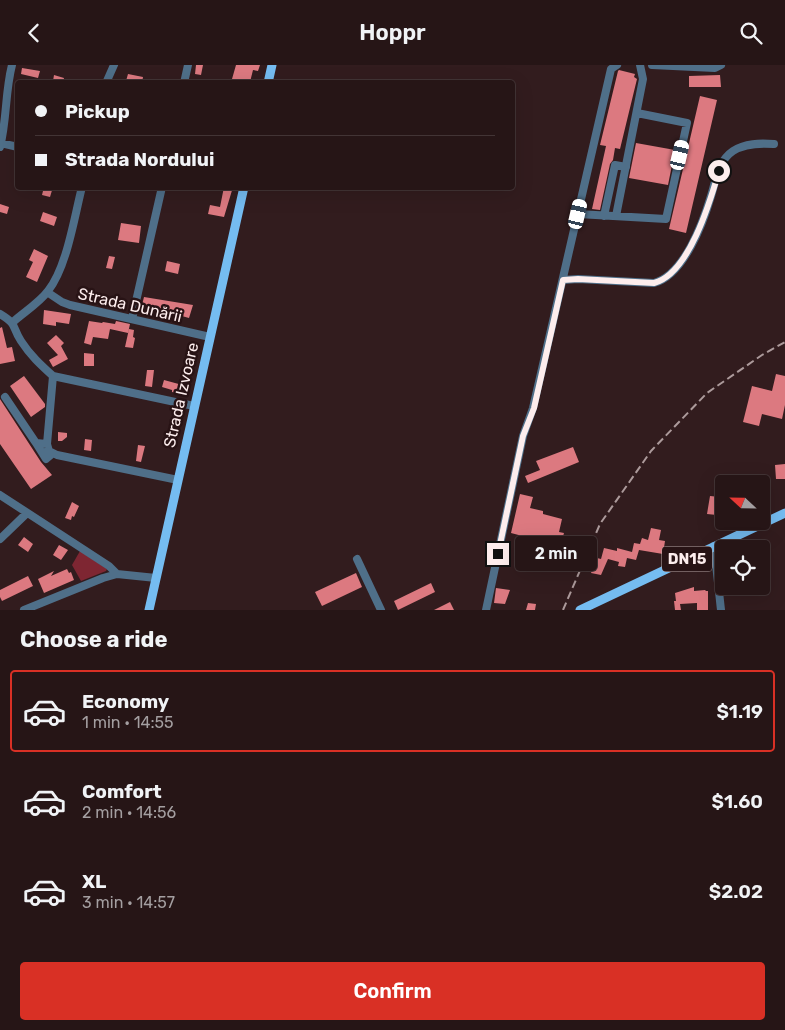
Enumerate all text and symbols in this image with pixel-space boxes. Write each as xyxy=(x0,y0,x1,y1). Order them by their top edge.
icon: back xyxy=(20,19,48,47)
text: Hoppr xyxy=(359,19,426,46)
icon: search xyxy=(737,19,765,47)
text: Pickup xyxy=(65,100,130,123)
car xyxy=(669,139,690,171)
text: Strada Nordului xyxy=(65,148,214,171)
route start xyxy=(708,160,730,182)
car xyxy=(567,198,588,230)
street label: Strada Dunării xyxy=(76,284,184,326)
street label: Strada Izvoare xyxy=(160,341,202,449)
north arrow xyxy=(715,475,770,530)
map controls xyxy=(715,475,770,595)
callout: 2 min xyxy=(516,537,598,571)
button: locate xyxy=(715,540,770,595)
route end xyxy=(487,543,509,565)
text: 2 min xyxy=(535,544,577,563)
road number: DN15 xyxy=(662,547,712,571)
text: Choose a ride xyxy=(20,626,167,653)
icon: car xyxy=(22,689,67,734)
text: Economy xyxy=(82,690,169,713)
text: $1.19 xyxy=(716,700,763,723)
text: 1 min · 14:55 xyxy=(82,713,174,732)
icon: car xyxy=(22,779,67,824)
text: Comfort xyxy=(82,780,162,803)
text: $1.60 xyxy=(712,790,763,813)
text: 2 min · 14:56 xyxy=(82,803,176,822)
icon: car xyxy=(22,869,67,914)
text: XL xyxy=(82,870,106,893)
text: $2.02 xyxy=(709,880,763,903)
text: 3 min · 14:57 xyxy=(82,893,175,912)
button: Confirm xyxy=(20,962,765,1020)

